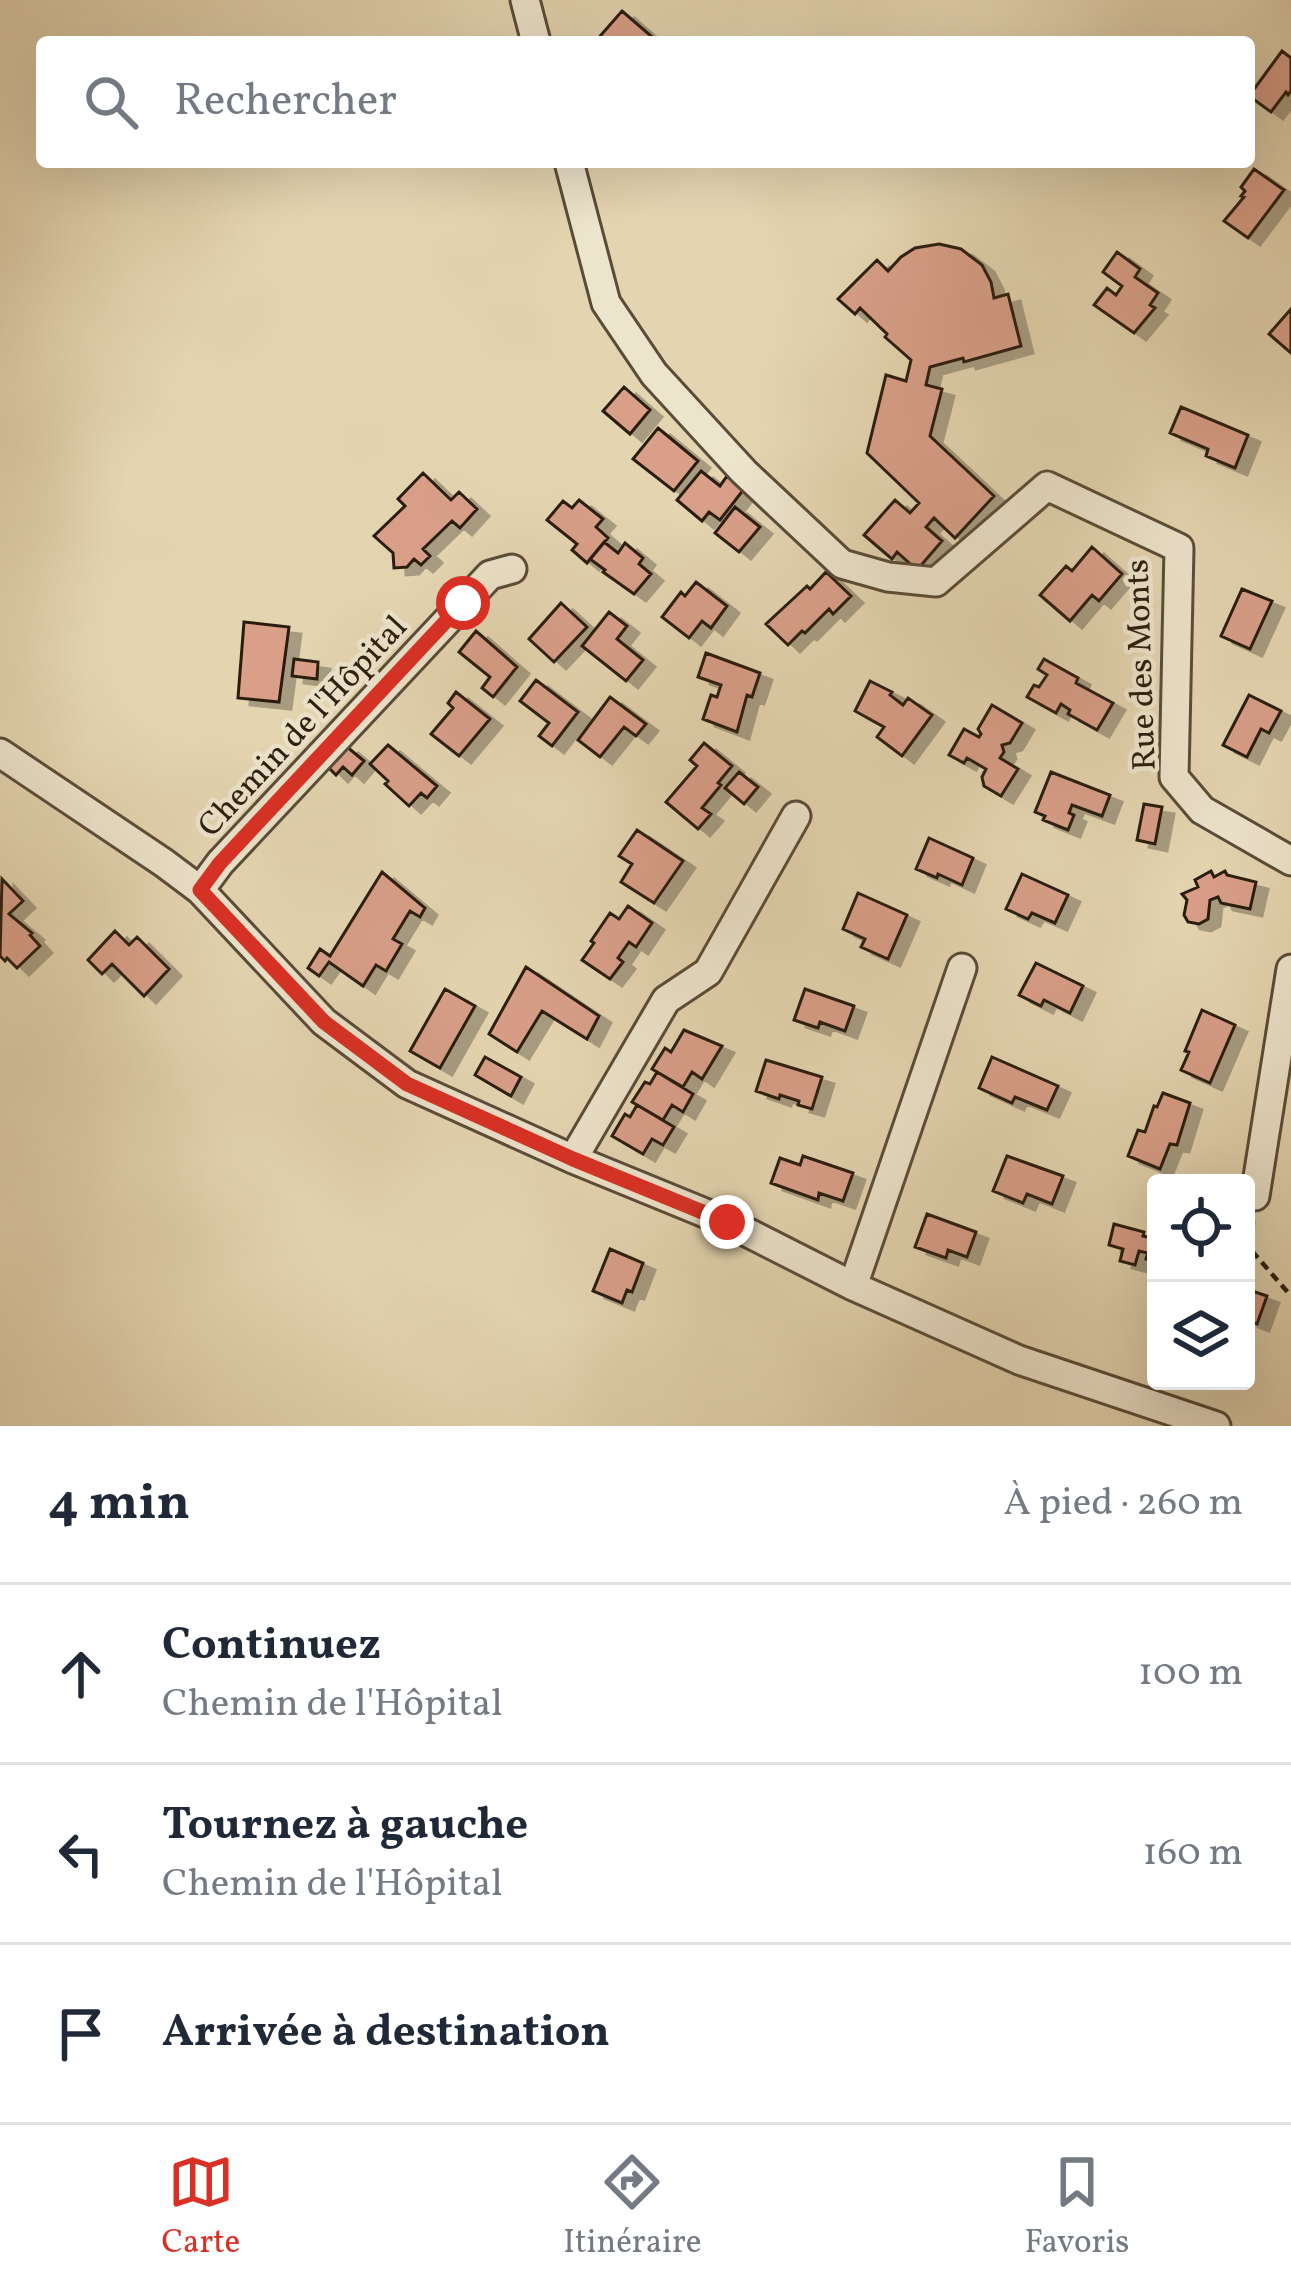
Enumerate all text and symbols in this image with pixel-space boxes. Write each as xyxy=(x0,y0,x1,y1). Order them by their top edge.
search box xyxy=(36,36,1255,168)
icon: search xyxy=(78,69,144,135)
text: Rechercher xyxy=(174,71,397,134)
street label: Rue des Monts xyxy=(1116,558,1170,771)
route start xyxy=(436,576,490,630)
street label: Chemin de l'Hôpital xyxy=(189,607,419,849)
map controls xyxy=(1147,1174,1255,1390)
button: locate xyxy=(1147,1174,1255,1282)
route end xyxy=(700,1195,754,1249)
button: layers xyxy=(1147,1282,1255,1390)
text: 4 min xyxy=(48,1469,190,1540)
text: À pied · 260 m xyxy=(1004,1477,1243,1531)
text: Continuez xyxy=(162,1615,381,1678)
icon: ahead xyxy=(48,1641,114,1707)
text: 100 m xyxy=(1138,1647,1243,1701)
text: Chemin de l'Hôpital xyxy=(162,1678,503,1732)
text: Tournez à gauche xyxy=(162,1795,528,1858)
icon: left xyxy=(48,1821,114,1887)
text: 160 m xyxy=(1142,1827,1243,1881)
text: Chemin de l'Hôpital xyxy=(162,1858,503,1912)
icon: arrive xyxy=(48,2001,114,2067)
text: Arrivée à destination xyxy=(162,2002,610,2065)
tab: Carte xyxy=(162,2149,240,2267)
tab: Itinéraire xyxy=(563,2149,702,2267)
tab: Favoris xyxy=(1025,2149,1129,2267)

